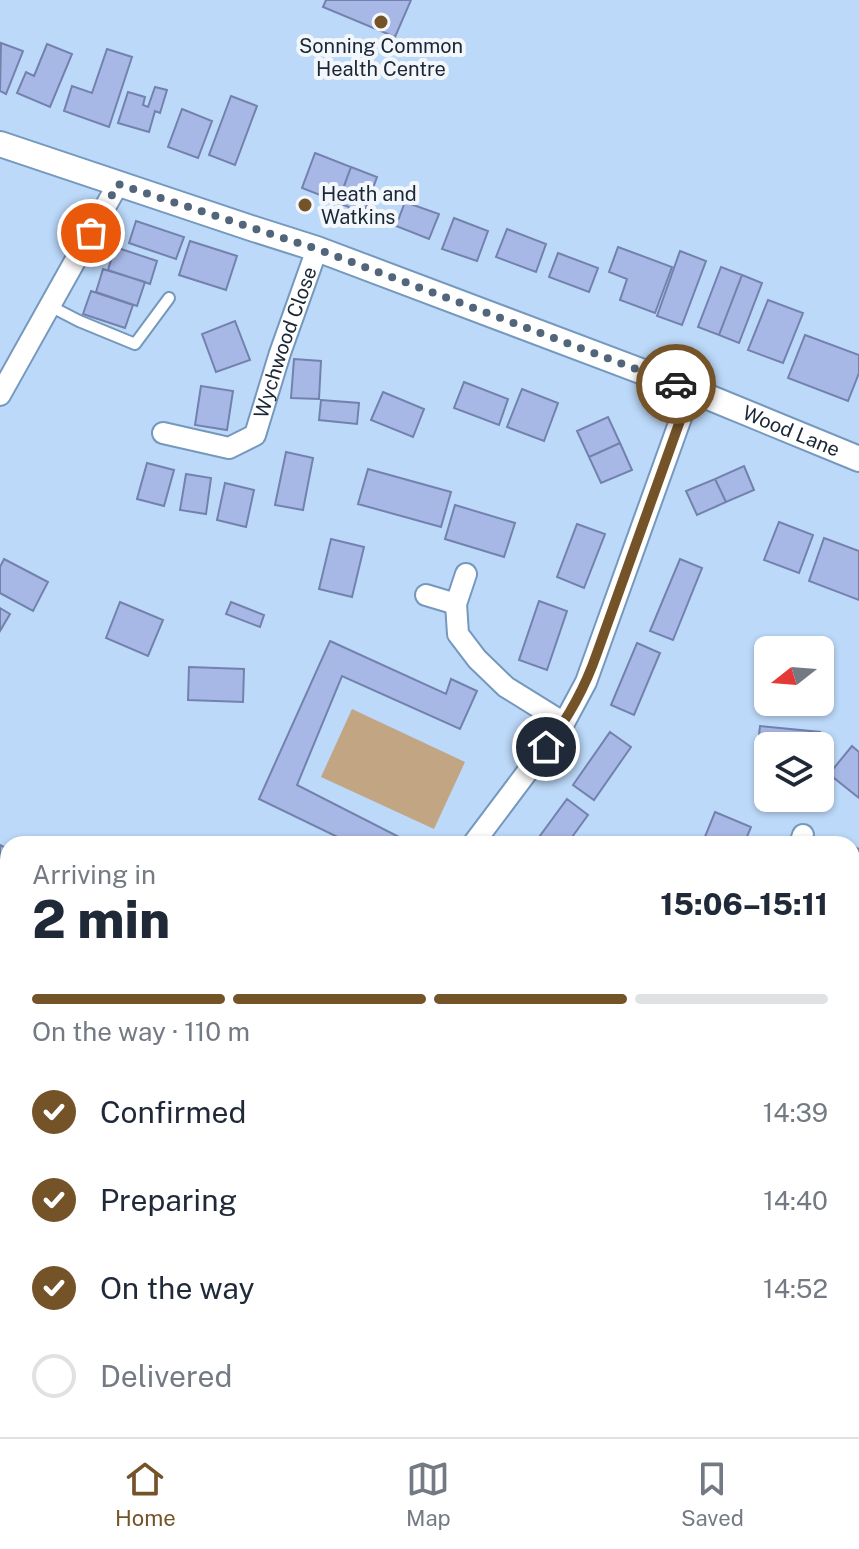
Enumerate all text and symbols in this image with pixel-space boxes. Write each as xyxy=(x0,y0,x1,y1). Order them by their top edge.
marker: Sonning Common Health Centre xyxy=(372,13,390,31)
place label: Sonning Common Health Centre xyxy=(299,34,463,81)
place label: Heath and Watkins xyxy=(321,182,417,229)
marker: Heath and Watkins xyxy=(296,196,314,214)
pin xyxy=(57,199,125,267)
icon: bag xyxy=(69,211,113,255)
street label: Wychwood Close xyxy=(249,263,322,421)
courier xyxy=(636,344,716,424)
icon: car xyxy=(654,362,698,406)
street label: Wood Lane xyxy=(739,401,843,462)
north arrow xyxy=(754,636,834,716)
map controls xyxy=(754,636,834,812)
pin xyxy=(512,713,580,781)
icon: home xyxy=(524,725,568,769)
button: layers xyxy=(754,732,834,812)
text: Arriving in xyxy=(32,859,156,890)
text: 15:06–15:11 xyxy=(660,886,828,922)
text: 2 min xyxy=(32,889,170,950)
text: On the way · 110 m xyxy=(32,1016,250,1047)
icon: check xyxy=(32,1090,76,1134)
text: Confirmed xyxy=(100,1094,246,1130)
text: 14:39 xyxy=(763,1097,828,1128)
icon: check xyxy=(32,1178,76,1222)
text: Preparing xyxy=(100,1182,237,1218)
text: 14:40 xyxy=(763,1185,828,1216)
icon: check xyxy=(32,1266,76,1310)
text: On the way xyxy=(100,1270,254,1306)
text: 14:52 xyxy=(763,1273,828,1304)
text: Delivered xyxy=(100,1358,232,1394)
tab: Home xyxy=(115,1457,176,1531)
tab: Map xyxy=(406,1457,451,1531)
tab: Saved xyxy=(681,1457,744,1531)

